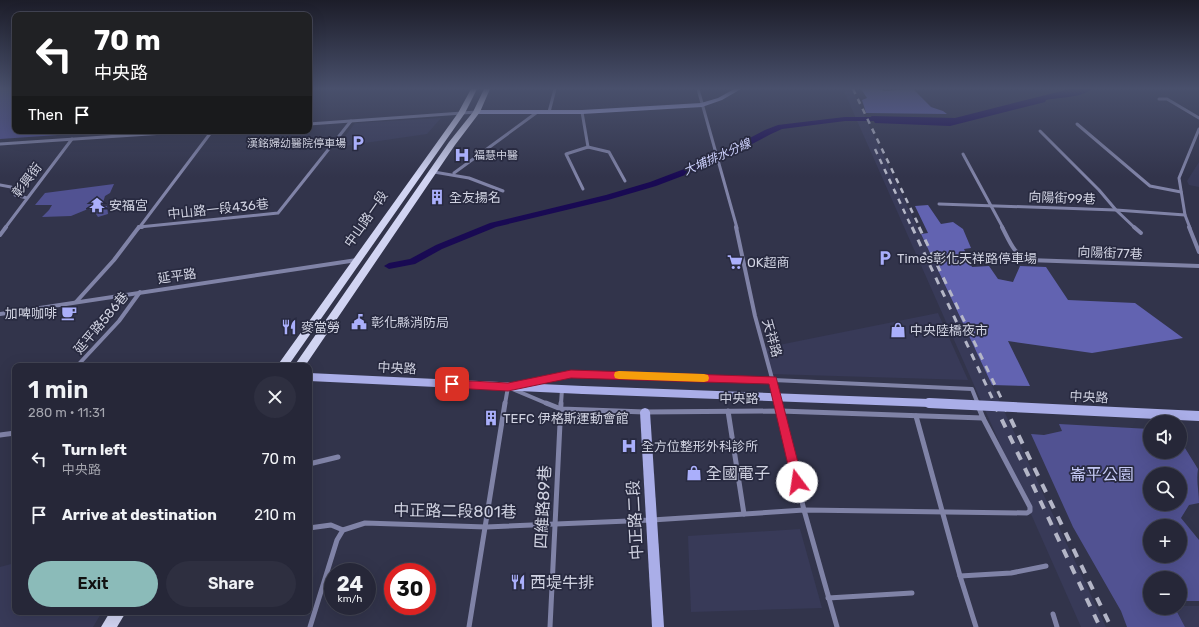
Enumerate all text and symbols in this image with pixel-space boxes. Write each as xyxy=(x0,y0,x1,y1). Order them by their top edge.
text: 70 m xyxy=(94,24,161,57)
icon: left xyxy=(28,28,80,80)
text: 中央路 xyxy=(94,62,148,84)
icon: arrive xyxy=(71,104,93,126)
text: Then xyxy=(28,106,63,124)
parking icon: 漢銘婦幼醫院停車場 xyxy=(349,134,367,152)
water label: 大埔排水分線 xyxy=(681,135,755,178)
place label: 漢銘婦幼醫院停車場 xyxy=(247,137,346,150)
hospital icon: 福慧中醫 xyxy=(453,146,471,164)
place label: 福慧中醫 xyxy=(474,149,518,162)
street label: 彰興街 xyxy=(9,160,45,200)
street label: 中山路一段 xyxy=(341,188,391,250)
building icon: 全友揚名 xyxy=(428,188,446,206)
street label: 向陽街99巷 xyxy=(1028,189,1096,207)
place label: 全友揚名 xyxy=(449,190,501,205)
temple icon: 安福宮 xyxy=(88,196,106,214)
street label: 中山路一段436巷 xyxy=(167,196,269,222)
place label: 安福宮 xyxy=(109,198,148,213)
street label: 向陽街77巷 xyxy=(1077,244,1143,262)
parking icon: Times彰化天祥路停車場 xyxy=(876,249,894,267)
place label: Times彰化天祥路停車場 xyxy=(897,251,1037,266)
supermarket icon: OK超商 xyxy=(726,253,744,271)
place label: OK超商 xyxy=(747,255,790,270)
street label: 延平路 xyxy=(157,266,197,286)
street label: 延平路586巷 xyxy=(71,289,131,357)
cafe icon: 加啤咖啡 xyxy=(60,304,78,322)
place label: 加啤咖啡 xyxy=(5,306,57,321)
public building icon: 彰化縣消防局 xyxy=(350,313,368,331)
place label: 彰化縣消防局 xyxy=(371,315,449,330)
street label: 天祥路 xyxy=(759,317,785,359)
restaurant icon: 麥當勞 xyxy=(280,318,298,336)
place label: 麥當勞 xyxy=(301,320,340,335)
shop icon: 中央陸橋夜市 xyxy=(889,321,907,339)
place label: 中央陸橋夜市 xyxy=(910,323,988,338)
street label: 中央路 xyxy=(377,359,417,377)
pin xyxy=(435,367,469,401)
icon: arrive xyxy=(441,373,463,395)
text: 1 min xyxy=(28,376,88,404)
button: close xyxy=(254,376,296,418)
street label: 中央路 xyxy=(1069,388,1109,406)
street label: 中央路 xyxy=(719,391,759,406)
text: 280 m · 11:31 xyxy=(28,405,105,420)
building icon: TEFC 伊格斯運動會館 xyxy=(482,409,500,427)
place label: TEFC 伊格斯運動會館 xyxy=(503,411,629,426)
map controls xyxy=(1143,415,1187,615)
button: sound xyxy=(1143,415,1187,459)
hospital icon: 全方位整形外科診所 xyxy=(620,437,638,455)
place label: 全方位整形外科診所 xyxy=(641,439,758,454)
text: Turn left xyxy=(62,441,127,459)
icon: left xyxy=(28,448,50,470)
text: 70 m xyxy=(262,450,296,468)
position arrow xyxy=(776,461,818,503)
text: 中央路 xyxy=(62,462,101,477)
shop icon: 全國電子 xyxy=(685,464,703,482)
place label: 全國電子 xyxy=(706,464,770,483)
street label: 四維路89巷 xyxy=(531,465,555,549)
park label: 崙平公園 xyxy=(1070,465,1134,484)
button: search xyxy=(1143,467,1187,511)
street label: 中正路二段 xyxy=(623,480,647,560)
street label: 中正路二段801巷 xyxy=(393,500,517,522)
icon: arrive xyxy=(28,504,50,526)
text: Arrive at destination xyxy=(62,506,217,524)
text: 210 m xyxy=(254,506,296,524)
button: + xyxy=(1143,519,1187,563)
button: Exit xyxy=(28,561,158,607)
button: Share xyxy=(166,561,296,607)
speed limit sign: 30 xyxy=(384,563,436,615)
button: − xyxy=(1143,571,1187,615)
text: 24 xyxy=(337,572,363,596)
restaurant icon: 西堤牛排 xyxy=(509,573,527,591)
place label: 西堤牛排 xyxy=(530,573,594,592)
text: km/h xyxy=(338,593,362,605)

